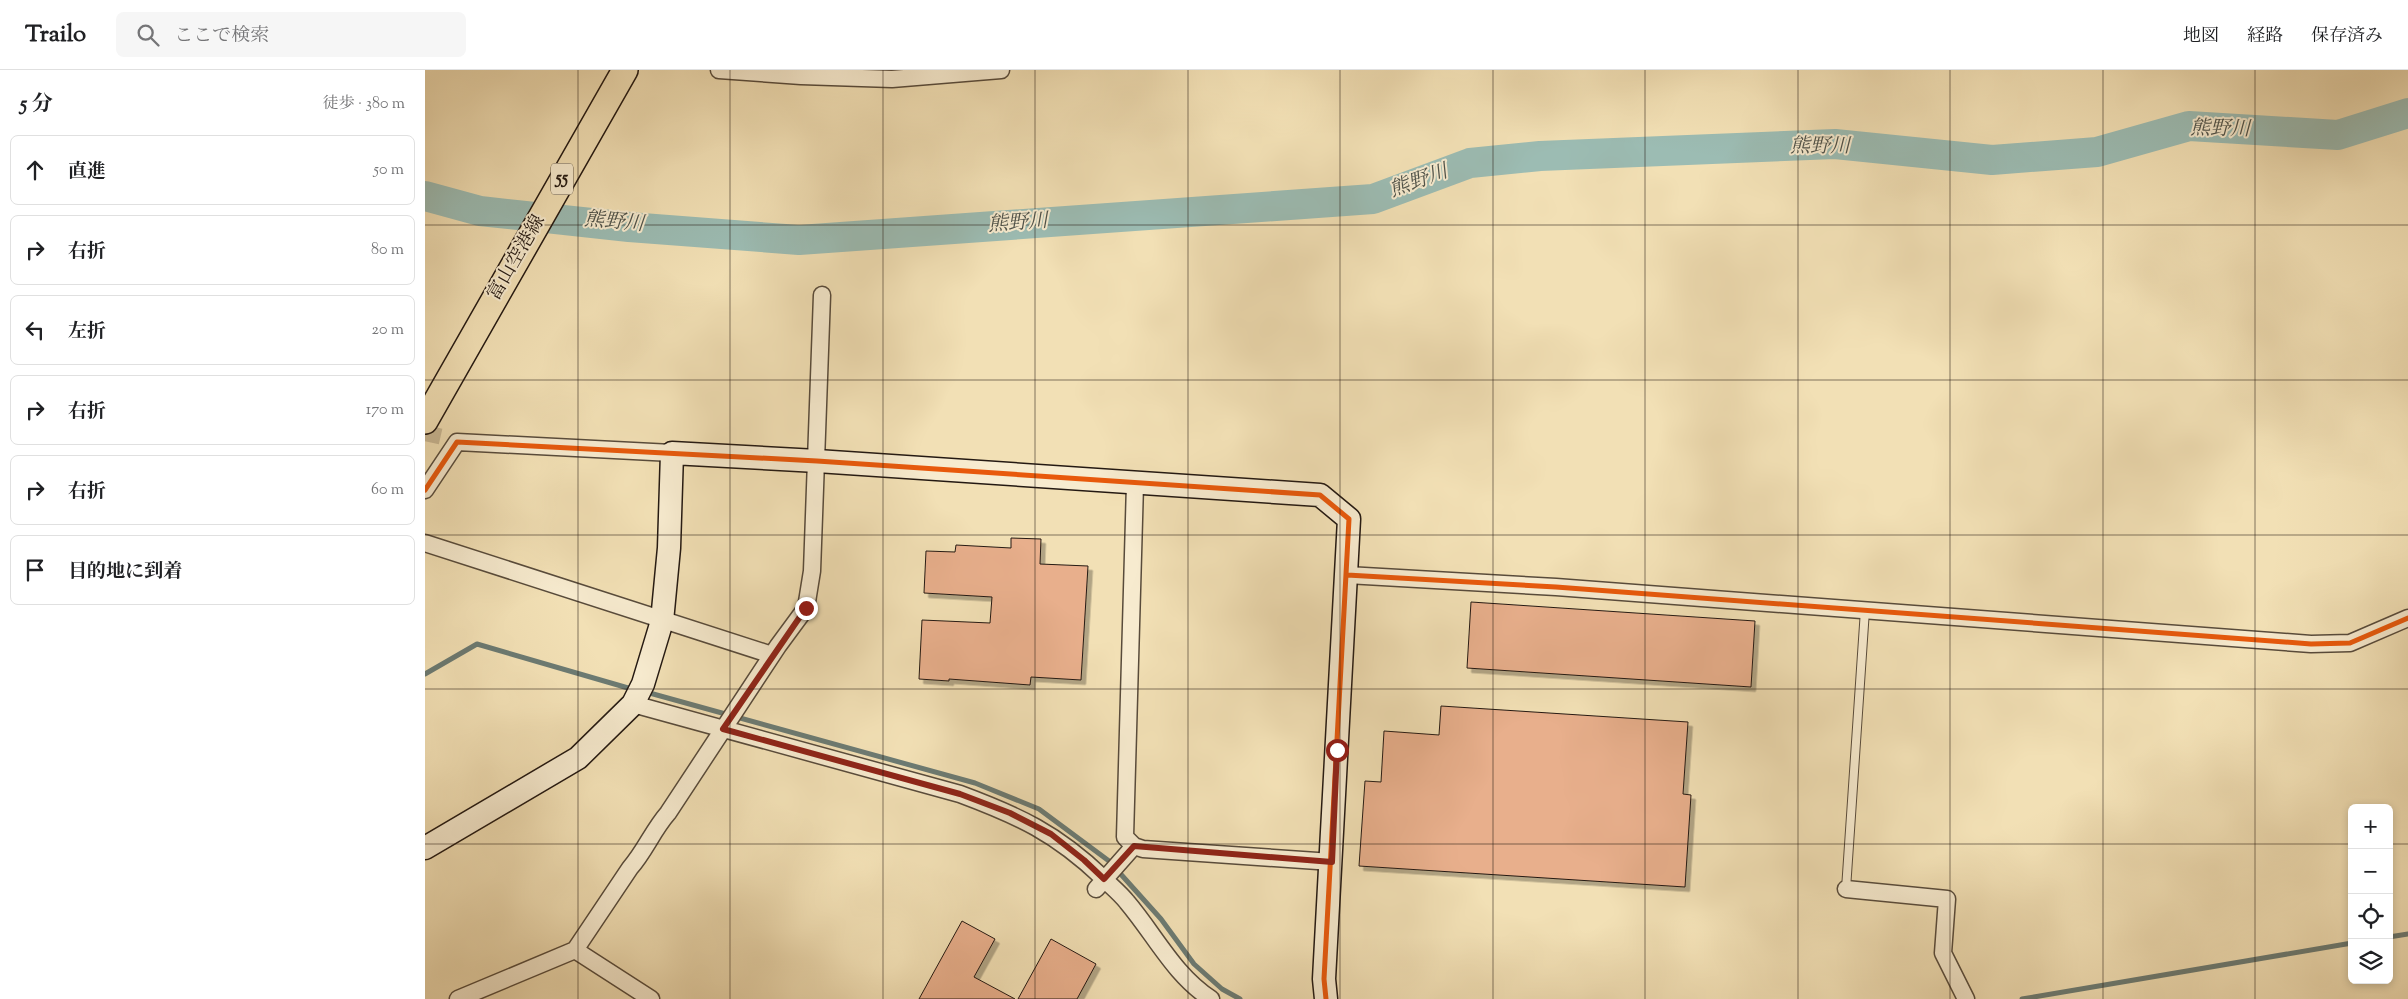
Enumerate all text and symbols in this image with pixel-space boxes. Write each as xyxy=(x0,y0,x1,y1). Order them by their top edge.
search box xyxy=(116,12,466,57)
text: Trailo xyxy=(25,18,86,52)
icon: search xyxy=(134,21,162,49)
text: ここで検索 xyxy=(174,23,269,50)
text: 地図 xyxy=(2183,24,2219,50)
text: 経路 xyxy=(2247,24,2283,50)
text: 保存済み xyxy=(2311,24,2383,50)
text: 5 分 xyxy=(20,90,53,120)
text: 徒歩 · 380 m xyxy=(323,93,405,116)
water label: 熊野川 xyxy=(2190,115,2252,145)
water label: 熊野川 xyxy=(1790,133,1852,162)
icon: ahead xyxy=(21,156,49,184)
water label: 熊野川 xyxy=(1386,157,1454,206)
text: 直進 xyxy=(68,159,106,186)
text: 50 m xyxy=(373,159,404,182)
road number: 55 xyxy=(551,164,573,195)
water label: 熊野川 xyxy=(583,206,647,240)
water label: 熊野川 xyxy=(987,207,1051,241)
street label: 富山空港線 xyxy=(482,210,552,306)
icon: right xyxy=(21,236,49,264)
text: 右折 xyxy=(68,239,106,266)
text: 80 m xyxy=(371,239,404,262)
icon: left xyxy=(21,316,49,344)
text: 左折 xyxy=(68,319,106,346)
text: 20 m xyxy=(371,319,404,342)
icon: right xyxy=(21,396,49,424)
text: 右折 xyxy=(68,399,106,426)
text: 170 m xyxy=(366,399,404,422)
icon: right xyxy=(21,476,49,504)
text: 右折 xyxy=(68,479,106,506)
text: 60 m xyxy=(371,479,404,502)
icon: arrive xyxy=(21,556,49,584)
text: 目的地に到着 xyxy=(68,559,182,586)
route end xyxy=(795,597,818,620)
route start xyxy=(1326,739,1349,762)
map controls xyxy=(2348,804,2393,984)
button: + xyxy=(2348,804,2393,849)
button: − xyxy=(2348,849,2393,894)
button: locate xyxy=(2348,894,2393,939)
button: layers xyxy=(2348,939,2393,984)

